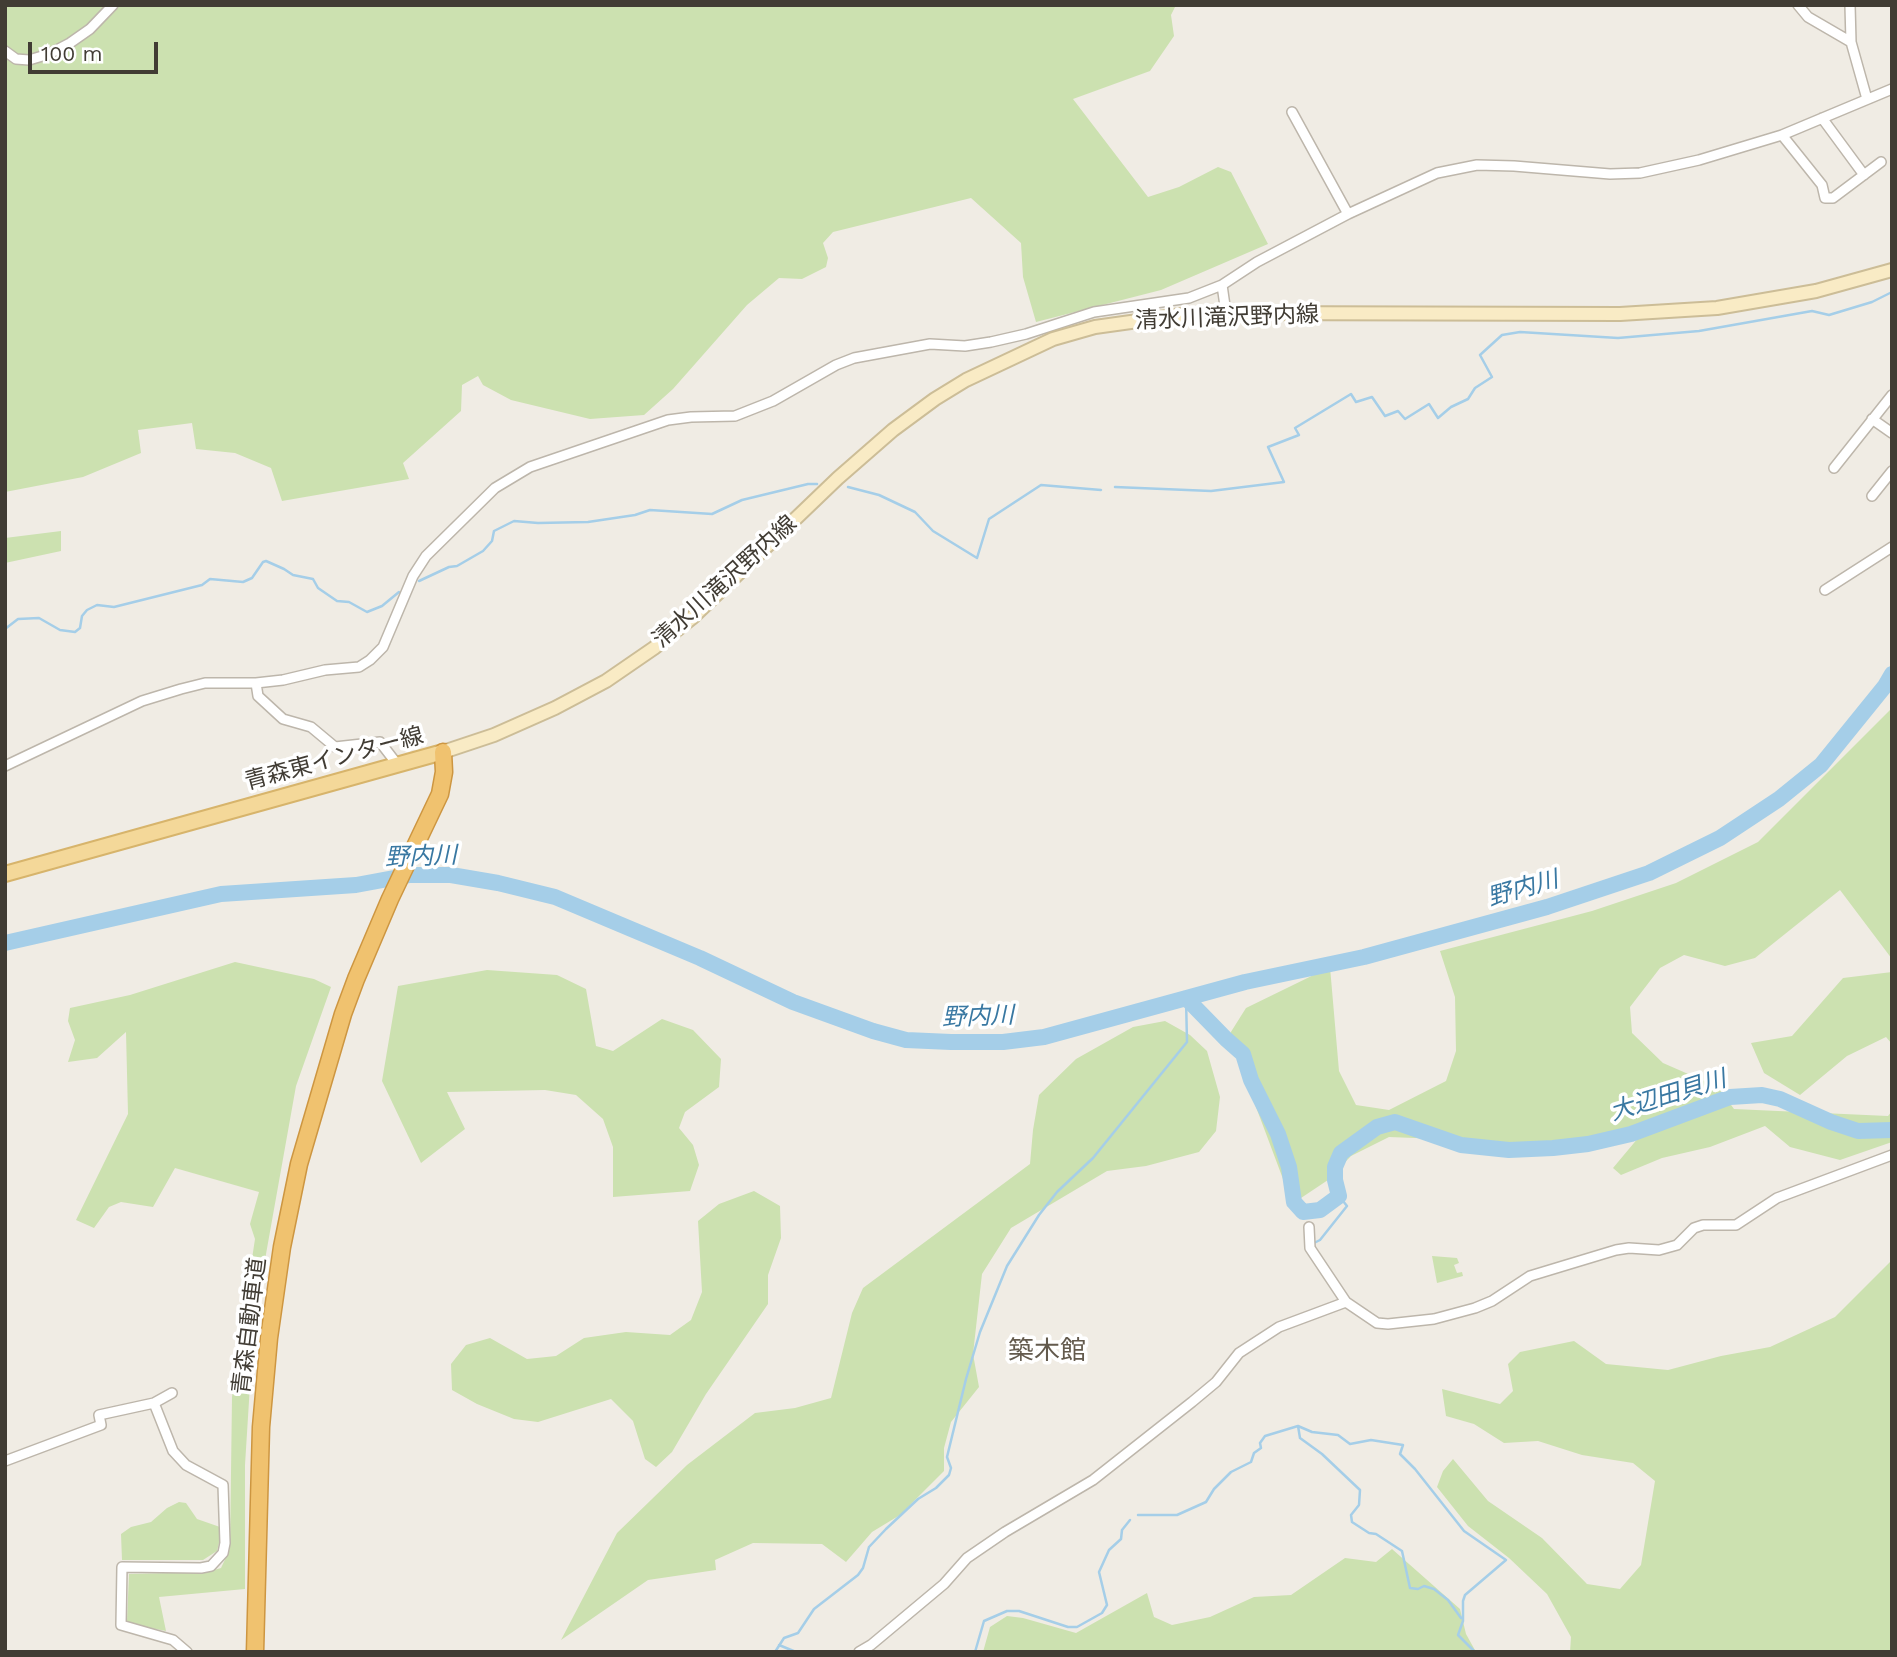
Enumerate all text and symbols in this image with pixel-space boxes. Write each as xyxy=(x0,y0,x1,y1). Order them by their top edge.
scale bar xyxy=(32,28,161,72)
text: 100 m xyxy=(41,41,103,66)
street label: 清水川滝沢野内線 xyxy=(1135,301,1319,335)
street label: 清水川滝沢野内線 xyxy=(647,510,803,654)
street label: 青森東インター線 xyxy=(242,722,426,796)
water label: 野内川 xyxy=(385,841,457,873)
water label: 野内川 xyxy=(1484,865,1562,913)
water label: 野内川 xyxy=(942,1001,1014,1033)
water label: 大辺田貝川 xyxy=(1606,1065,1730,1127)
street label: 青森自動車道 xyxy=(228,1256,272,1396)
district label: 築木館 xyxy=(1008,1335,1086,1367)

